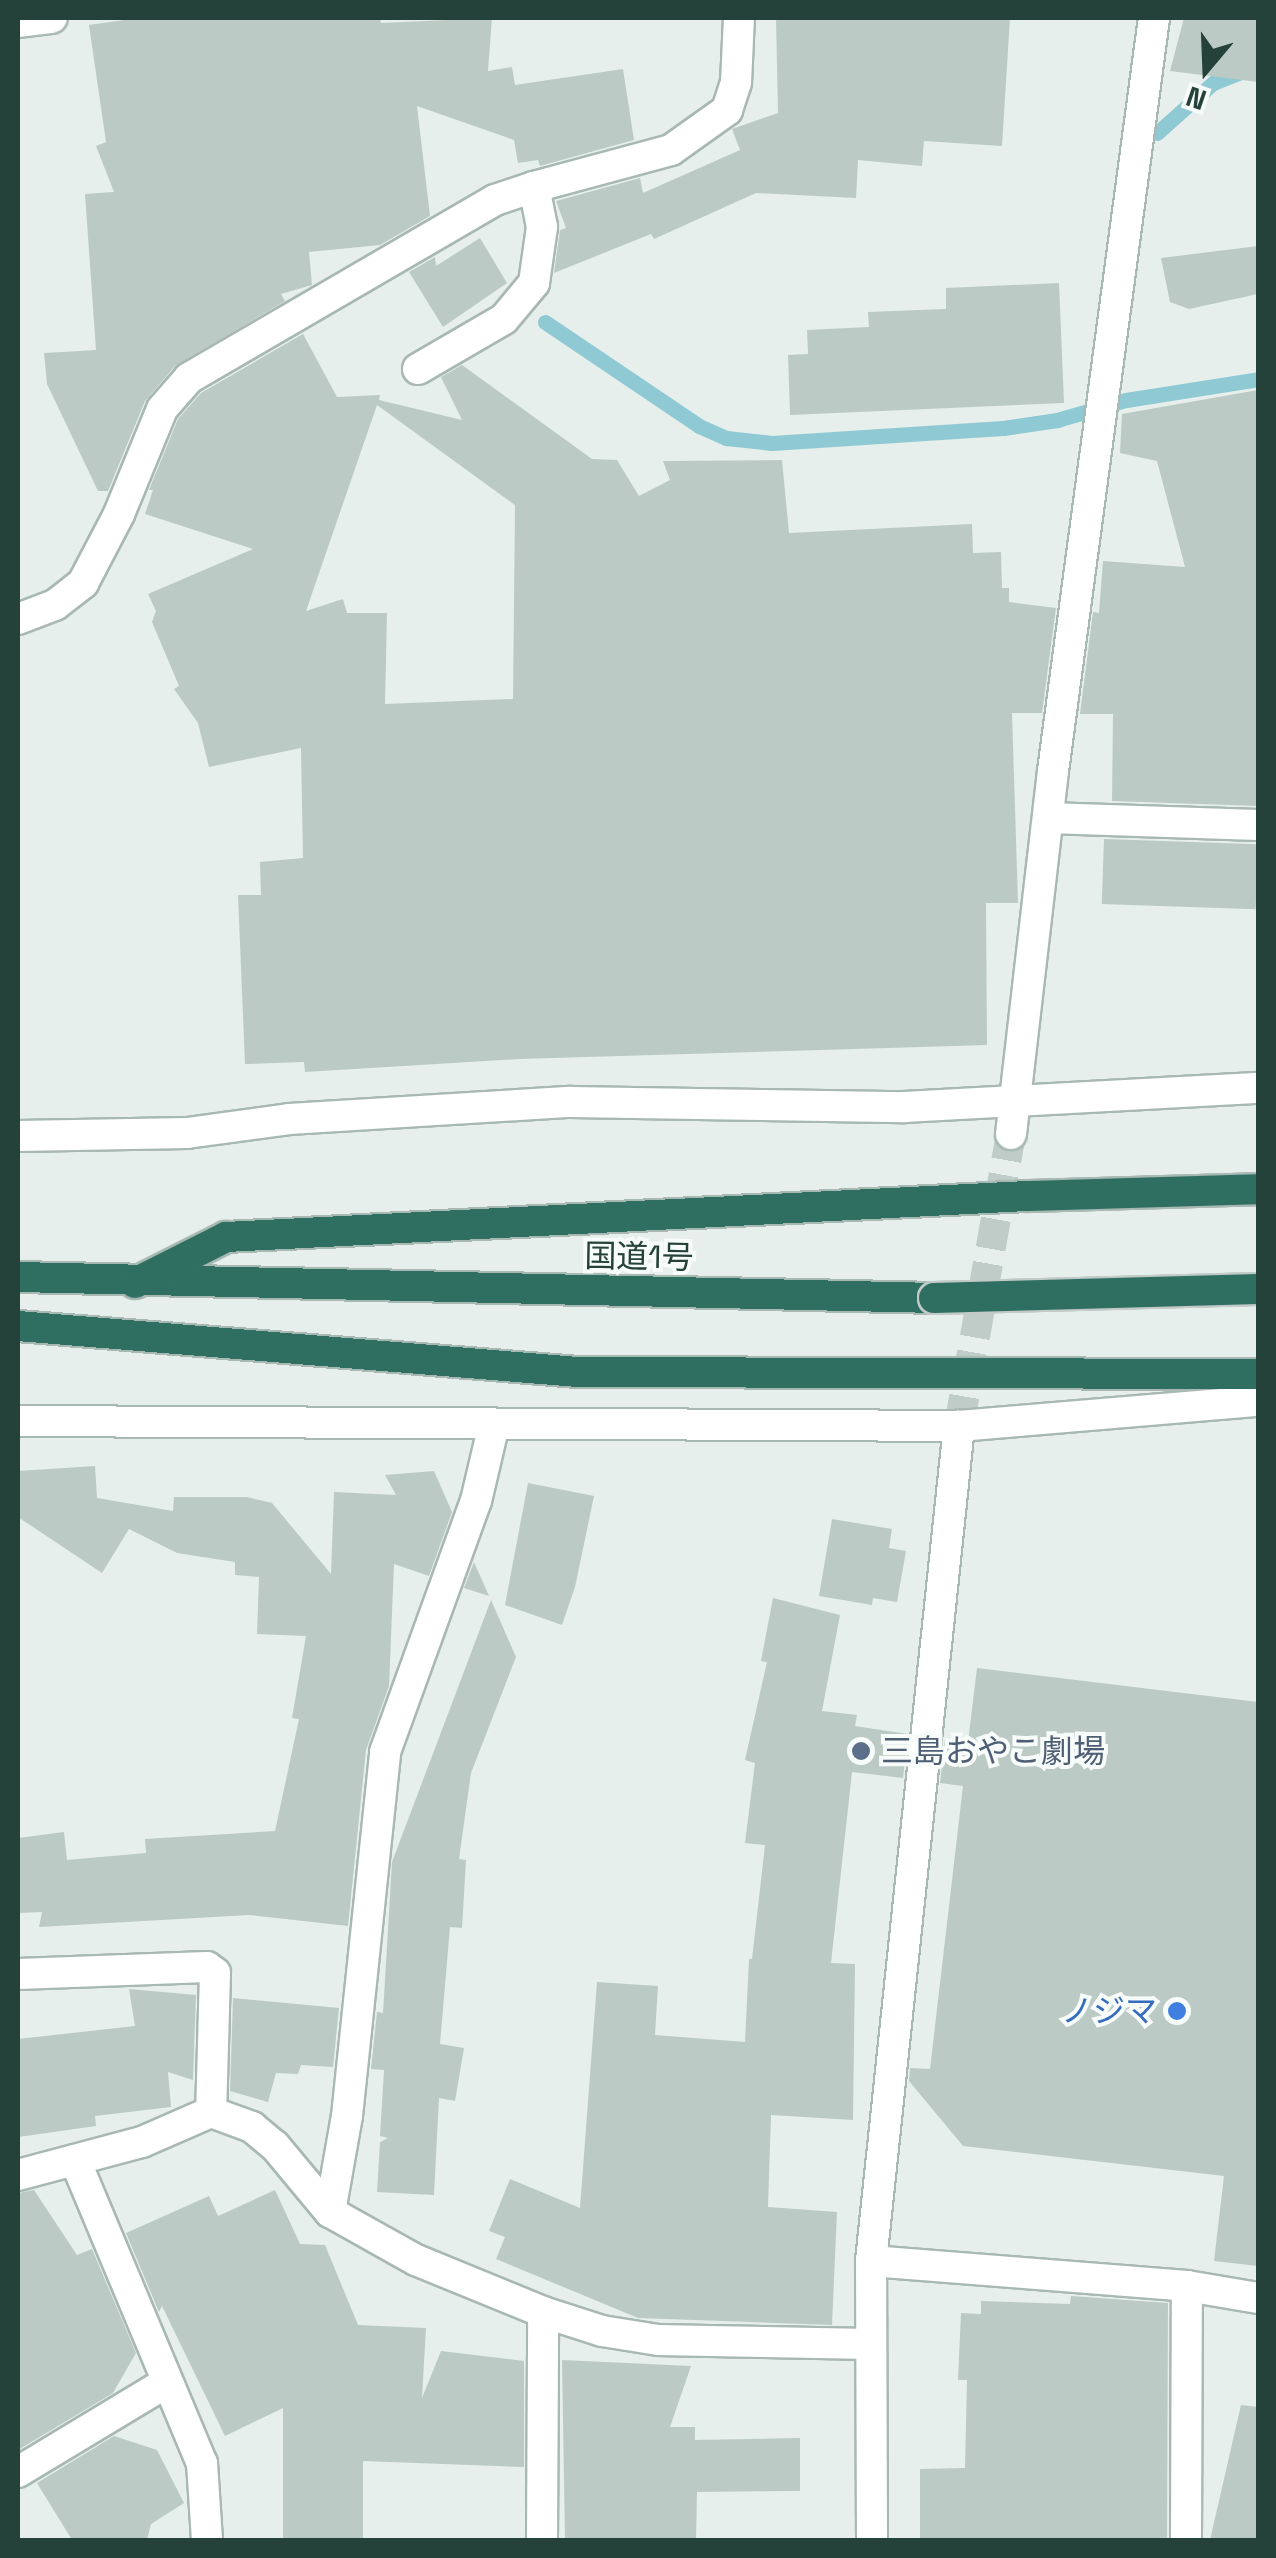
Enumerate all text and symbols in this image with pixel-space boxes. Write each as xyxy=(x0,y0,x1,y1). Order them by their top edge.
north arrow xyxy=(1156,20,1256,120)
text: N xyxy=(1182,78,1211,118)
street label: 国道1号 xyxy=(584,1237,694,1277)
place label: 三島おやこ劇場 xyxy=(881,1732,1105,1770)
marker: 三島おやこ劇場 xyxy=(850,1740,872,1762)
place label: ノジマ xyxy=(1061,1992,1157,2030)
marker: ノジマ xyxy=(1166,2000,1188,2022)

